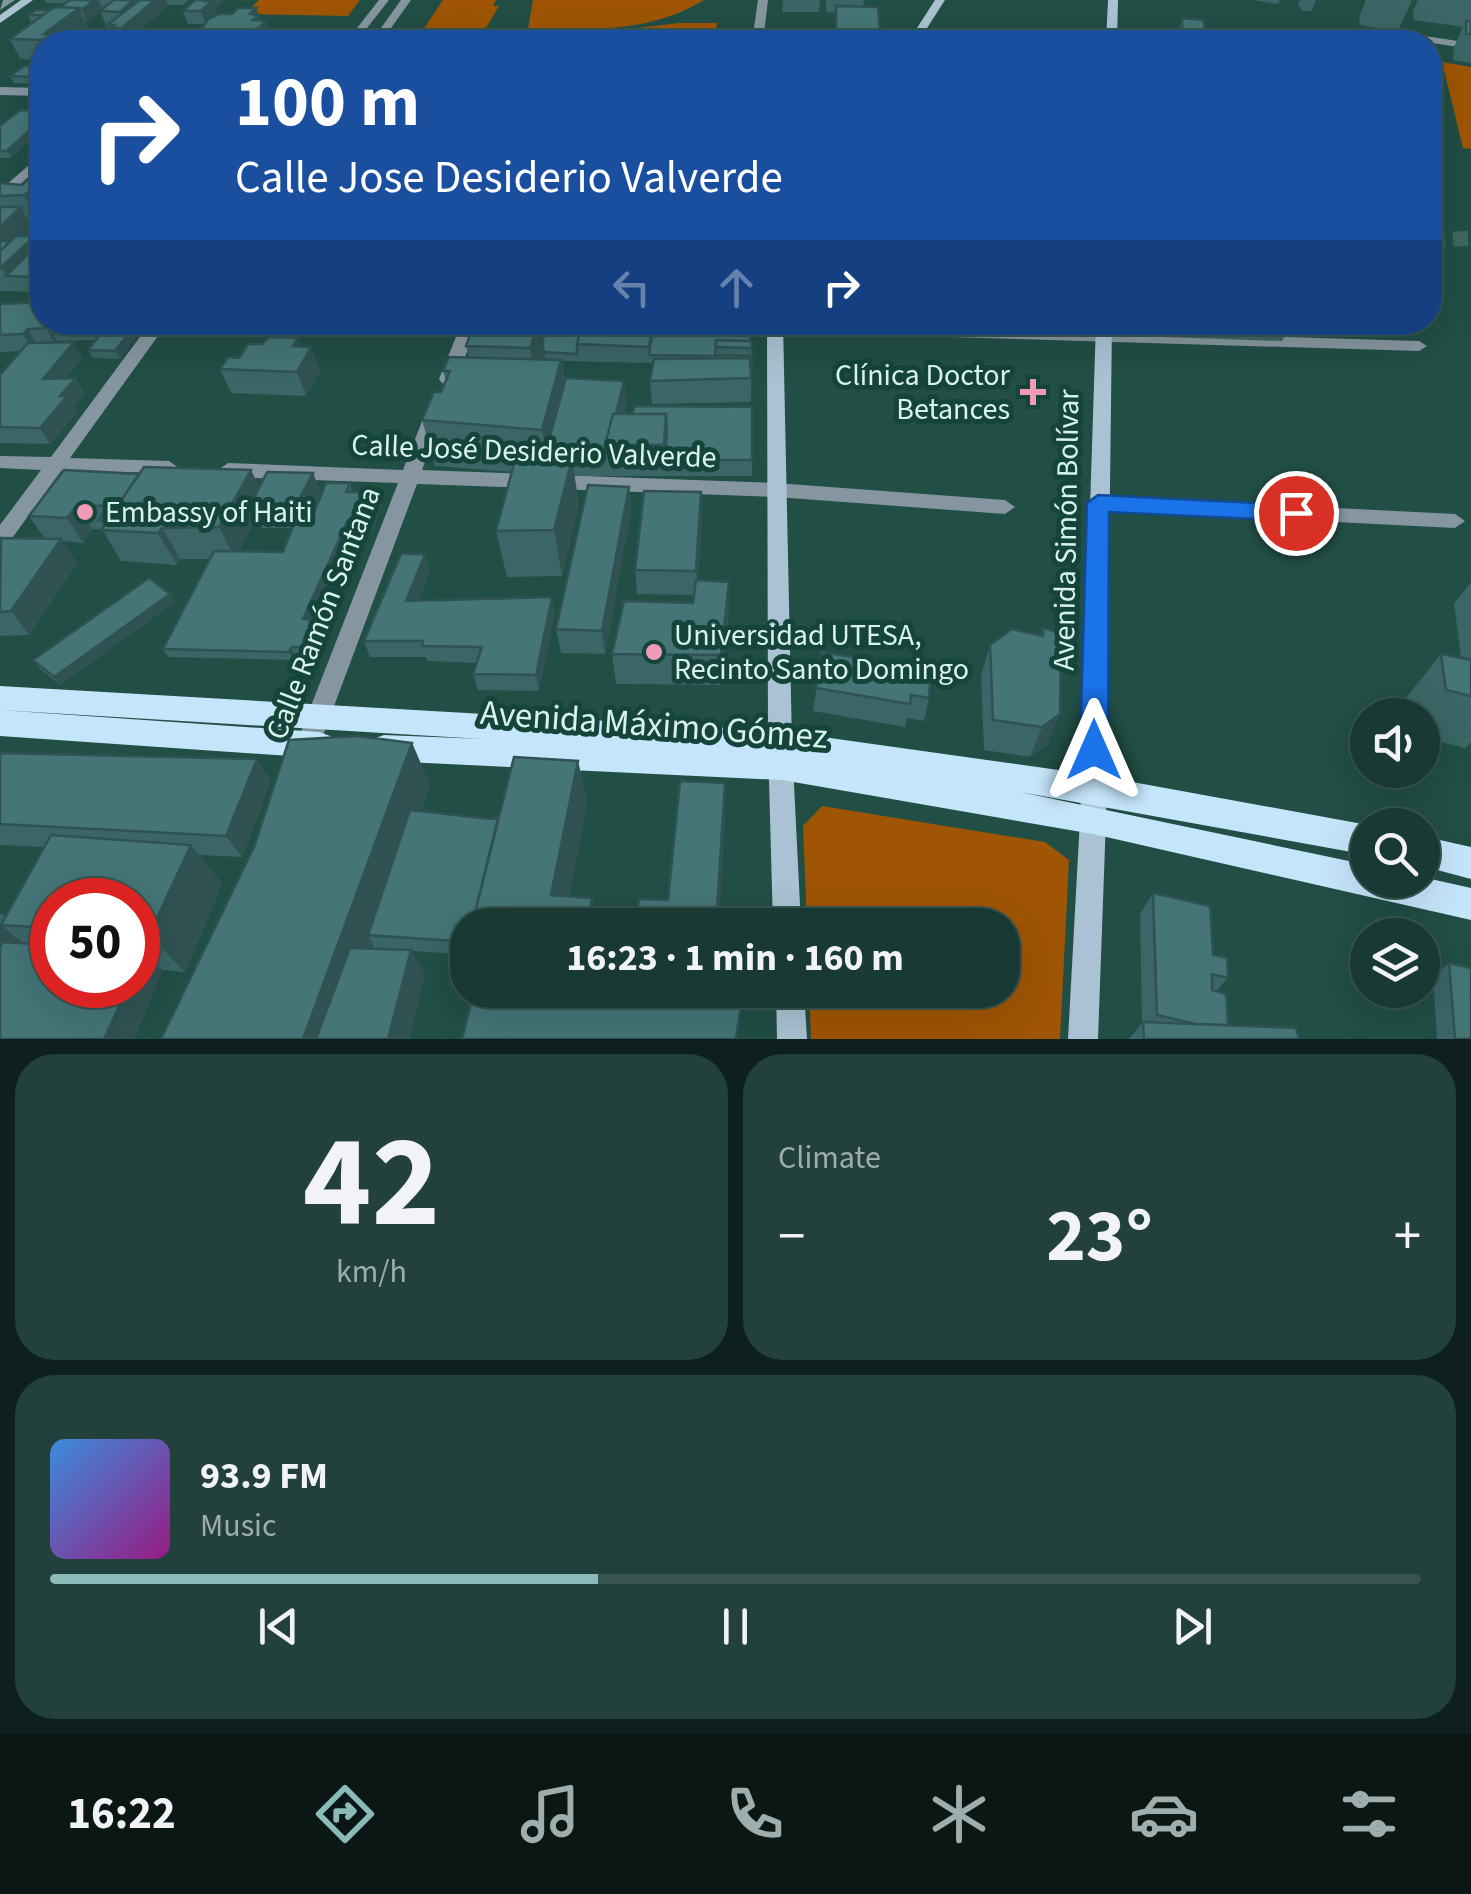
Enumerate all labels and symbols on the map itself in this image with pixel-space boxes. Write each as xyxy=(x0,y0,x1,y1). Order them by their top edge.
place label: Clínica Doctor Betances xyxy=(835,354,1011,431)
marker: Clínica Doctor Betances xyxy=(1020,379,1046,405)
street label: Avenida Simón Bolívar xyxy=(1043,388,1090,671)
street label: Calle José Desiderio Valverde xyxy=(351,424,717,479)
pin xyxy=(1254,471,1339,556)
street label: Calle Ramón Santana xyxy=(255,480,392,746)
place label: Embassy of Haiti xyxy=(105,491,313,534)
marker: Embassy of Haiti xyxy=(74,501,96,523)
place label: Universidad UTESA, Recinto Santo Domingo xyxy=(674,614,969,691)
marker: Universidad UTESA, Recinto Santo Domingo xyxy=(643,641,665,663)
street label: Avenida Máximo Gómez xyxy=(478,688,829,762)
position arrow xyxy=(1042,698,1146,802)
speed limit sign: 50 xyxy=(30,878,160,1008)

